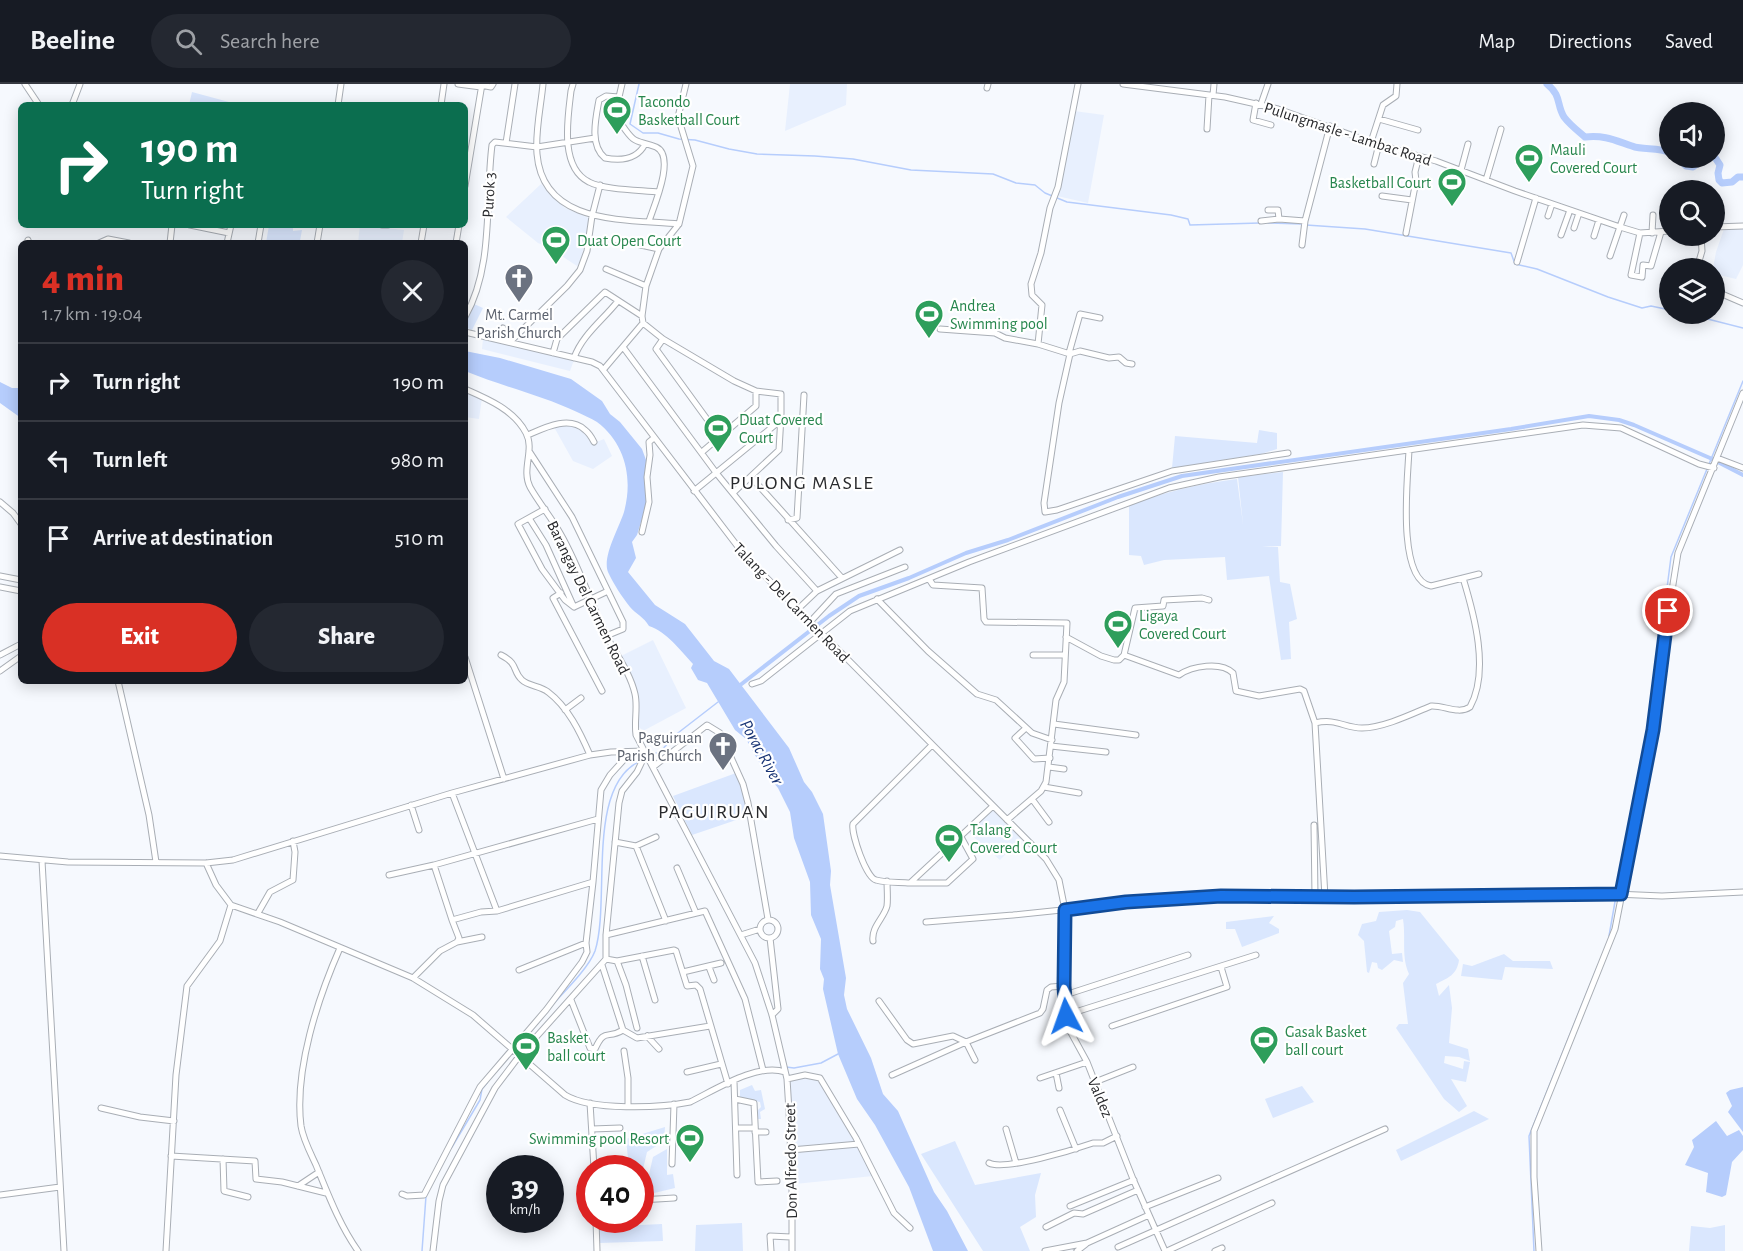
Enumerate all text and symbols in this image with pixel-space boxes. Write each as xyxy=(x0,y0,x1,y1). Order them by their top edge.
search box xyxy=(151,14,571,68)
icon: search xyxy=(172,25,205,58)
text: Beeline xyxy=(30,27,115,55)
text: Search here xyxy=(220,30,320,52)
text: Map xyxy=(1479,31,1515,52)
text: Directions xyxy=(1548,31,1632,52)
text: Saved xyxy=(1665,31,1713,52)
sports icon: Tacondo Basketball Court xyxy=(601,94,633,136)
place label: Tacondo Basketball Court xyxy=(638,94,740,128)
street label: Pulungmasle - Lambac Road xyxy=(1262,99,1433,169)
map controls xyxy=(1659,102,1725,324)
button: sound xyxy=(1659,102,1725,168)
icon: right xyxy=(42,126,120,204)
text: 190 m xyxy=(141,128,239,170)
sports icon: Mauli Covered Court xyxy=(1513,142,1545,184)
place label: Mauli Covered Court xyxy=(1550,142,1637,176)
sports icon: Basketball Court xyxy=(1436,166,1468,208)
street label: Purok 3 xyxy=(480,172,498,218)
place label: Basketball Court xyxy=(1329,175,1431,191)
text: Turn right xyxy=(141,177,244,204)
button: search xyxy=(1659,180,1725,246)
sports icon: Duat Open Court xyxy=(540,224,572,266)
place label: Duat Open Court xyxy=(577,233,681,249)
button: layers xyxy=(1659,258,1725,324)
button: close xyxy=(381,260,444,323)
text: 4 min xyxy=(42,261,124,297)
church icon: Mt. Carmel Parish Church xyxy=(503,262,535,304)
sports icon: Andrea Swimming pool xyxy=(913,298,945,340)
place label: Andrea Swimming pool xyxy=(950,298,1048,332)
text: 1.7 km · 19:04 xyxy=(42,304,142,324)
place label: Mt. Carmel Parish Church xyxy=(476,307,562,341)
icon: right xyxy=(42,366,75,399)
text: Turn right xyxy=(93,371,180,393)
text: 190 m xyxy=(393,371,444,393)
sports icon: Duat Covered Court xyxy=(702,412,734,454)
place label: Duat Covered Court xyxy=(739,412,823,446)
icon: left xyxy=(42,444,75,477)
text: Turn left xyxy=(93,449,167,471)
text: 980 m xyxy=(390,449,444,471)
district label: PULONG MASLE xyxy=(730,473,874,493)
street label: Barangay Del Carmen Road xyxy=(543,518,632,677)
icon: arrive xyxy=(42,522,75,555)
text: Arrive at destination xyxy=(93,527,273,549)
text: 510 m xyxy=(394,527,444,549)
street label: Talang - Del Carmen Road xyxy=(730,540,852,666)
pin xyxy=(1642,585,1693,636)
icon: arrive xyxy=(1651,594,1684,627)
button: Exit xyxy=(42,603,237,672)
button: Share xyxy=(249,603,444,672)
sports icon: Ligaya Covered Court xyxy=(1102,608,1134,650)
place label: Ligaya Covered Court xyxy=(1139,608,1226,642)
water label: Porac River xyxy=(736,717,787,789)
place label: Paguiruan Parish Church xyxy=(617,730,702,764)
church icon: Paguiruan Parish Church xyxy=(707,730,739,772)
district label: PAGUIRUAN xyxy=(658,802,770,822)
sports icon: Talang Covered Court xyxy=(933,822,965,864)
place label: Talang Covered Court xyxy=(970,822,1057,856)
position arrow xyxy=(1034,984,1098,1048)
sports icon: Gasak Basket ball court xyxy=(1248,1024,1280,1066)
place label: Gasak Basket ball court xyxy=(1285,1024,1367,1058)
sports icon: Basket ball court xyxy=(510,1030,542,1072)
place label: Basket ball court xyxy=(547,1030,605,1064)
street label: Valdez xyxy=(1085,1075,1116,1120)
street label: Don Alfredo Street xyxy=(782,1103,800,1219)
sports icon: Swimming pool Resort xyxy=(674,1122,706,1164)
place label: Swimming pool Resort xyxy=(529,1131,669,1147)
speed limit sign: 40 xyxy=(576,1155,654,1233)
text: 39 xyxy=(511,1172,539,1202)
text: km/h xyxy=(510,1202,540,1217)

